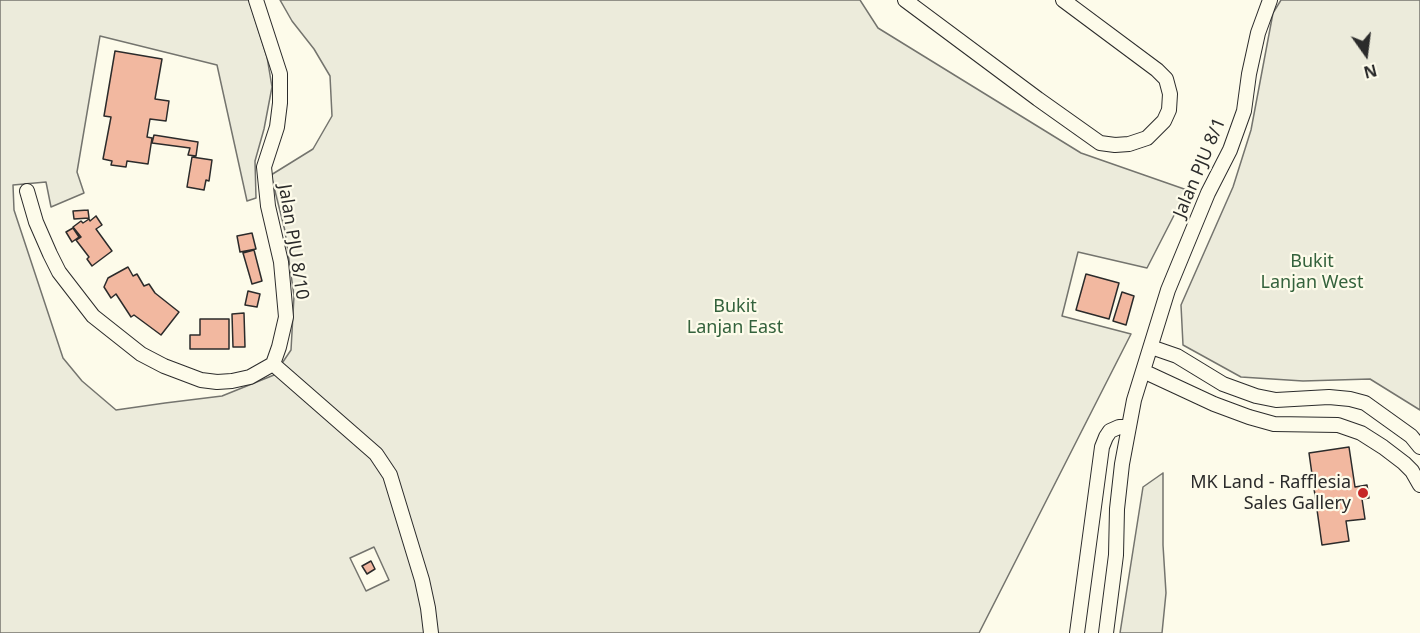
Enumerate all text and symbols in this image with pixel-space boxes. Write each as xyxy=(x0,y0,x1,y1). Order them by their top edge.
north arrow xyxy=(1336,24,1396,84)
text: N xyxy=(1361,59,1379,84)
street label: Jalan PJU 8/1 xyxy=(1169,115,1231,221)
street label: Jalan PJU 8/10 xyxy=(273,183,313,301)
park label: Bukit Lanjan West xyxy=(1261,251,1363,294)
park label: Bukit Lanjan East xyxy=(687,296,783,338)
place label: MK Land - Rafflesia Sales Gallery xyxy=(1190,472,1351,514)
marker: MK Land - Rafflesia Sales Gallery xyxy=(1356,486,1370,500)

